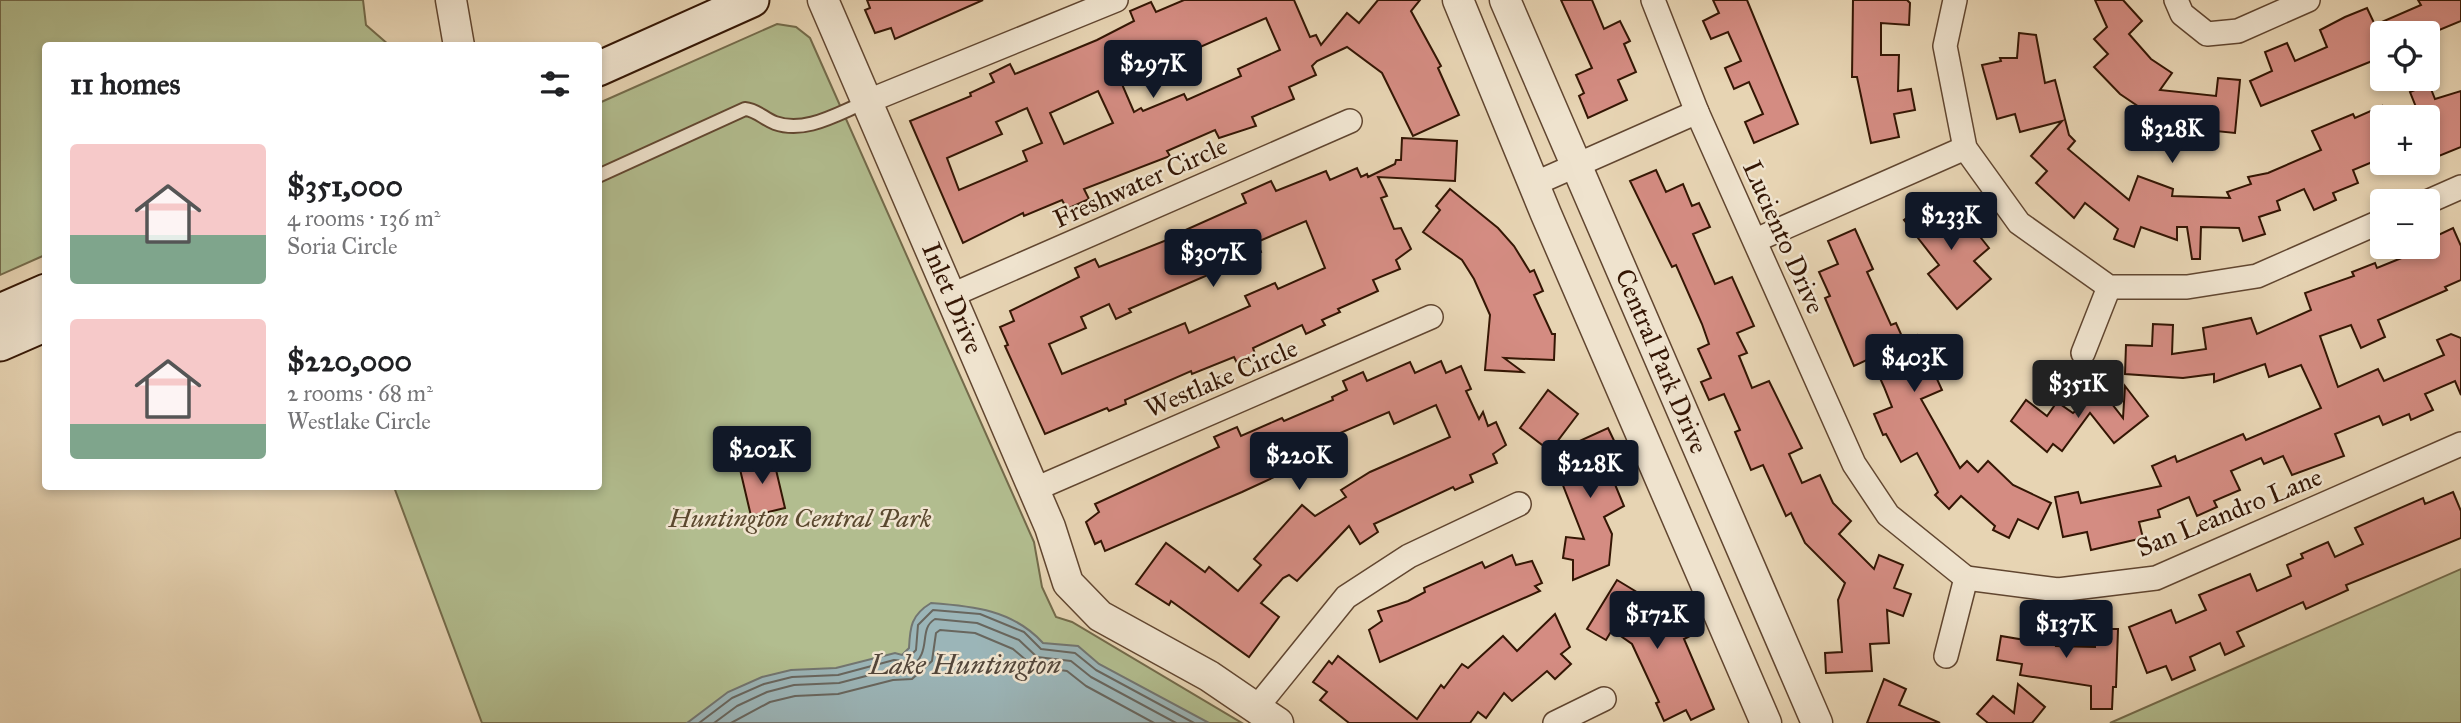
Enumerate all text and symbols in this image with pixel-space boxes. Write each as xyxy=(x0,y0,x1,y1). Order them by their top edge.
map controls xyxy=(2370,21,2440,259)
button: locate xyxy=(2370,21,2440,91)
pin: $297K xyxy=(1104,41,1202,100)
text: $297K xyxy=(1120,49,1186,77)
icon: filters xyxy=(536,65,574,103)
text: 11 homes xyxy=(70,66,181,102)
button: + xyxy=(2370,105,2440,175)
pin: $328K xyxy=(2123,106,2221,165)
text: $328K xyxy=(2141,114,2203,142)
street label: Freshwater Circle xyxy=(1048,129,1232,235)
street label: Luciento Drive xyxy=(1736,156,1832,319)
text: $351,000 xyxy=(287,168,403,204)
icon: home xyxy=(126,172,210,256)
button: − xyxy=(2370,189,2440,259)
pin: $233K xyxy=(1902,192,2000,252)
text: $233K xyxy=(1921,201,1981,229)
text: 4 rooms · 136 m² xyxy=(287,204,440,232)
pin: $307K xyxy=(1164,230,1262,289)
text: Soria Circle xyxy=(287,232,398,260)
street label: Inlet Drive xyxy=(915,237,991,359)
text: $307K xyxy=(1181,238,1245,266)
street label: Central Park Drive xyxy=(1609,264,1715,458)
street label: Westlake Circle xyxy=(1140,331,1302,425)
pin: $403K xyxy=(1865,334,1963,394)
text: $220,000 xyxy=(287,343,412,379)
text: $403K xyxy=(1881,343,1947,371)
icon: home xyxy=(126,347,210,431)
pin: $351K xyxy=(2029,360,2127,420)
text: $351K xyxy=(2048,369,2108,397)
text: 2 rooms · 68 m² xyxy=(287,379,433,407)
text: Westlake Circle xyxy=(287,407,431,435)
pin: $202K xyxy=(713,426,811,486)
pin: $220K xyxy=(1250,433,1348,492)
text: $202K xyxy=(729,435,795,463)
pin: $228K xyxy=(1541,440,1639,500)
text: $220K xyxy=(1266,441,1332,469)
text: $228K xyxy=(1558,449,1622,477)
street label: San Leandro Lane xyxy=(2132,460,2327,564)
park label: Huntington Central Park xyxy=(667,502,932,534)
pin: $172K xyxy=(1608,592,1706,651)
text: $172K xyxy=(1626,600,1688,628)
pin: $137K xyxy=(2017,600,2115,660)
text: $137K xyxy=(2036,609,2096,637)
water label: Lake Huntington xyxy=(867,647,1061,682)

